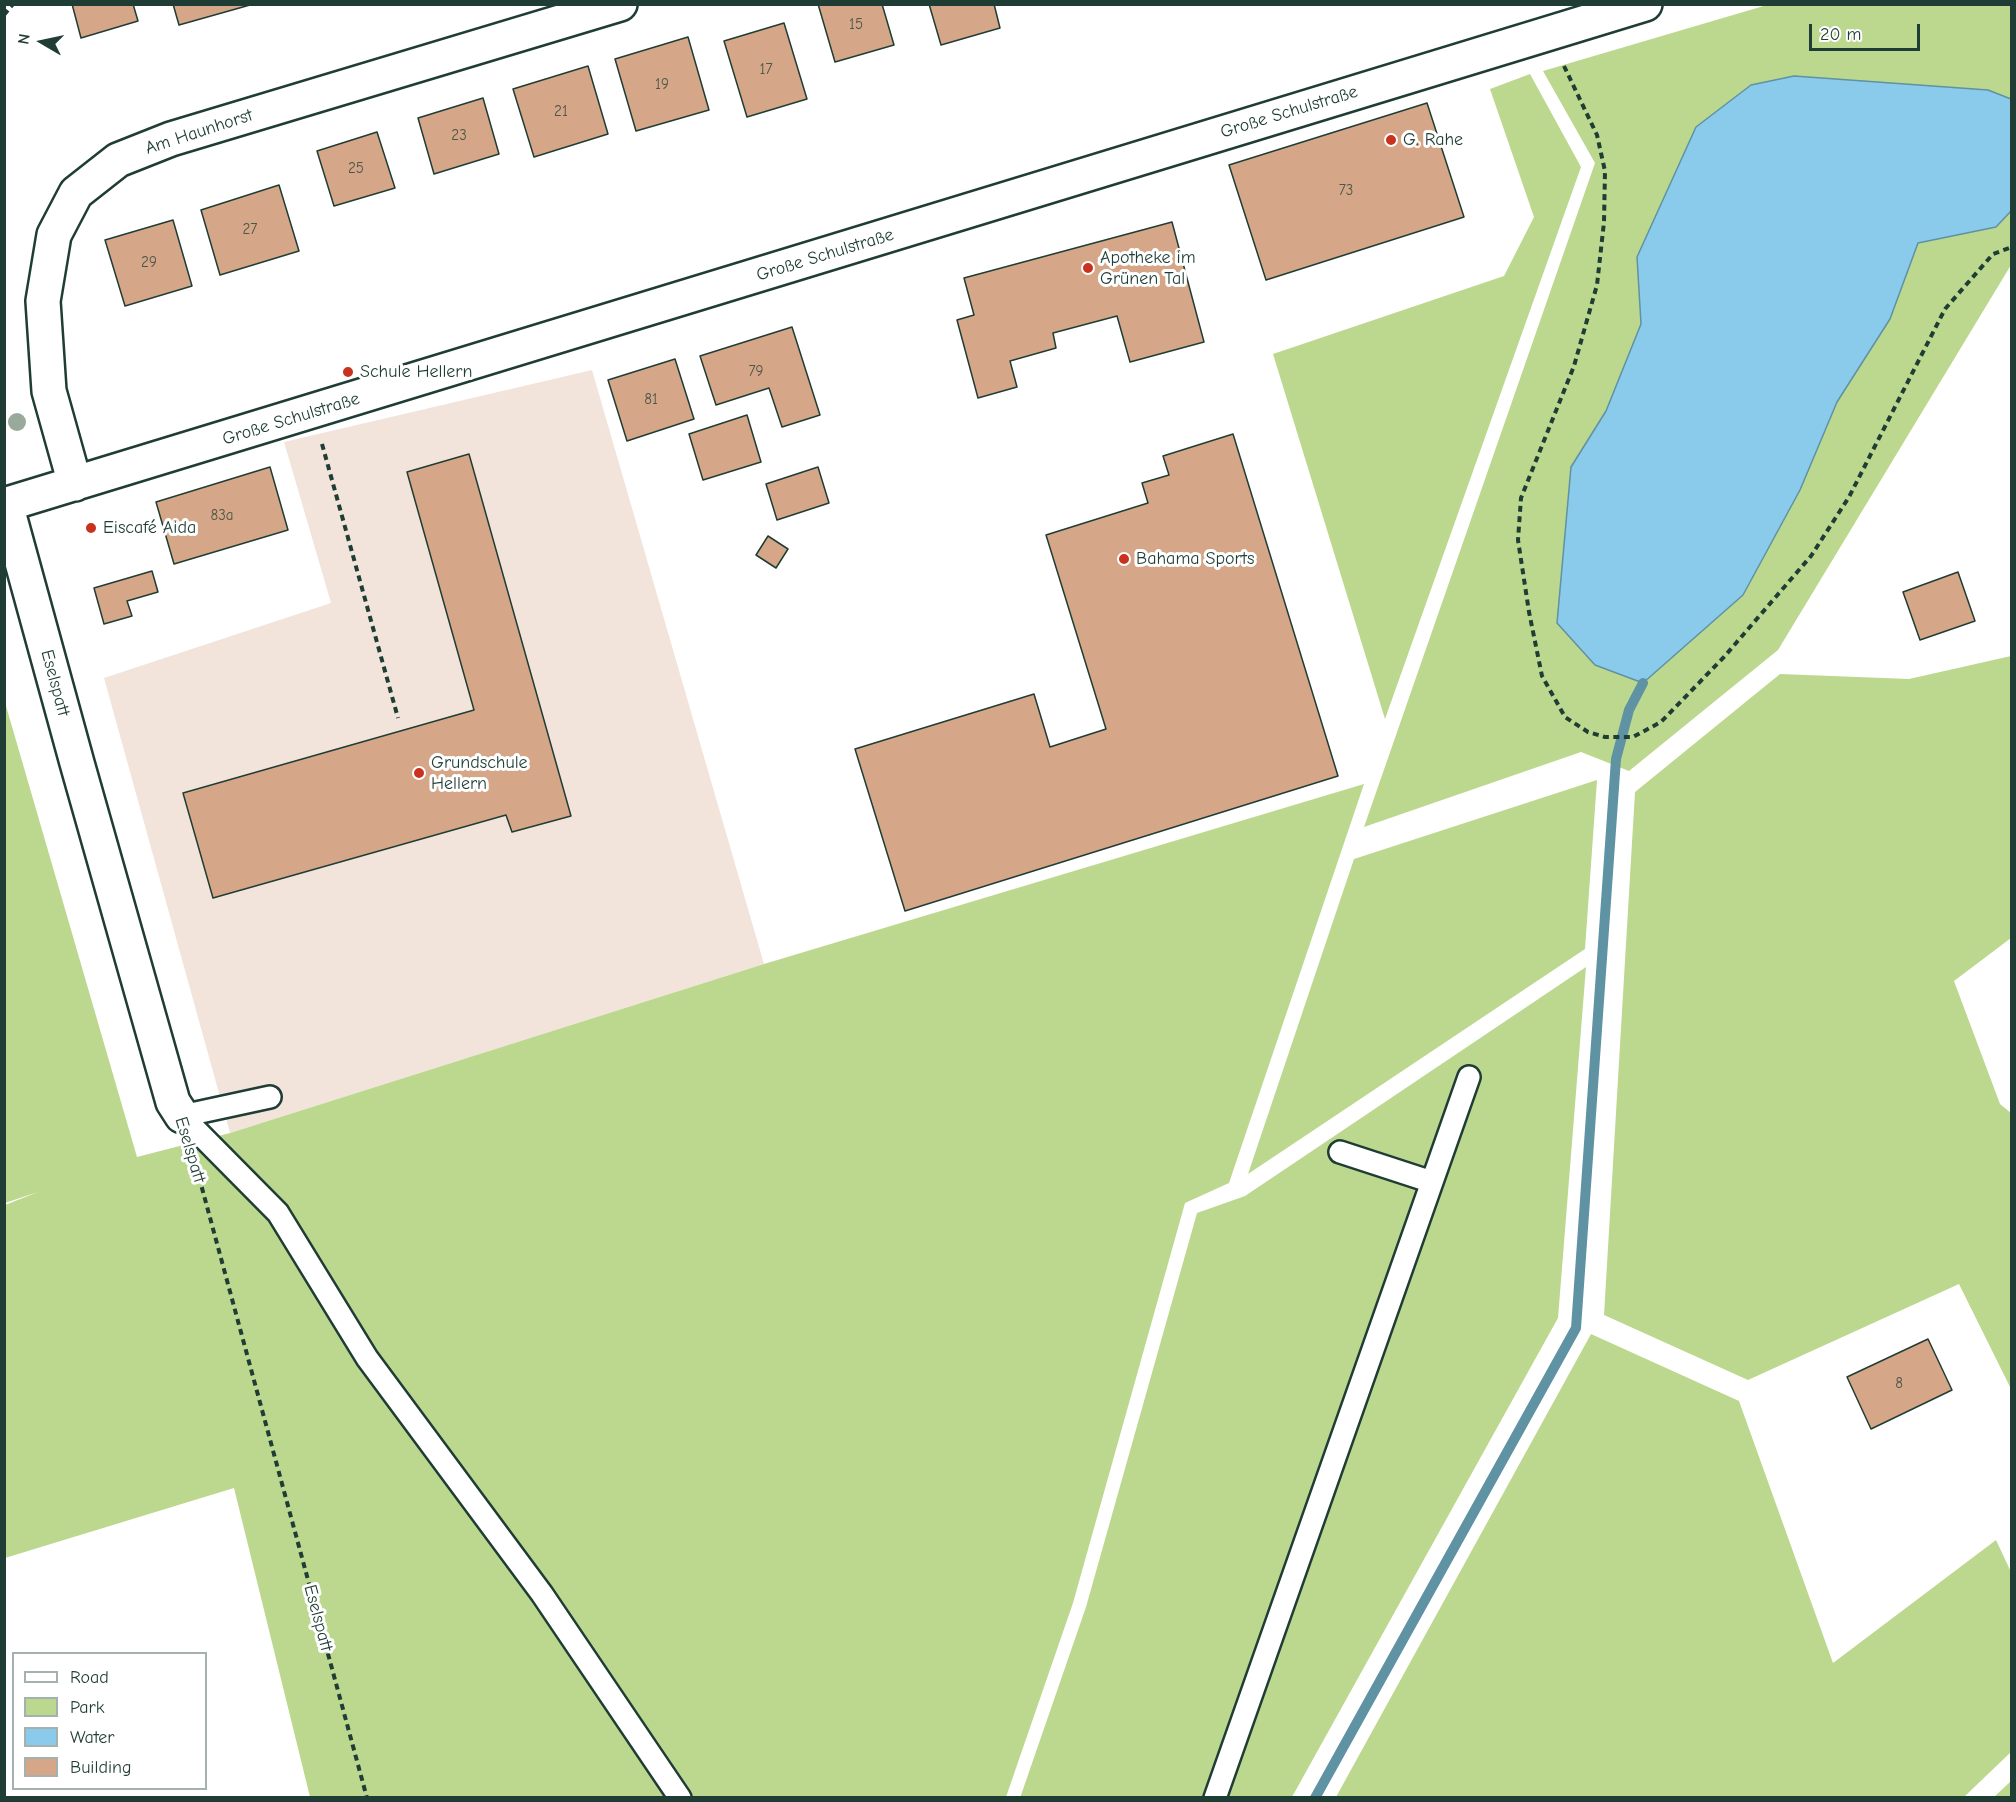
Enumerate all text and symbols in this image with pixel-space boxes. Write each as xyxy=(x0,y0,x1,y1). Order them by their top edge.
north arrow xyxy=(12,12,72,72)
scale bar xyxy=(1812,12,1923,50)
house number: 15 xyxy=(849,16,863,34)
text: 20 m xyxy=(1820,24,1861,45)
text: N xyxy=(15,33,34,46)
house number: 17 xyxy=(759,61,773,79)
house number: 19 xyxy=(655,76,669,94)
street label: Große Schulstraße xyxy=(1218,81,1360,143)
house number: 21 xyxy=(554,103,568,121)
street label: Am Haunhorst xyxy=(143,104,255,160)
house number: 23 xyxy=(451,127,467,145)
place label: G. Rahe xyxy=(1403,129,1463,151)
marker: G. Rahe xyxy=(1384,133,1398,147)
house number: 25 xyxy=(348,160,364,178)
house number: 73 xyxy=(1339,182,1353,200)
house number: 27 xyxy=(243,221,257,239)
street label: Große Schulstraße xyxy=(754,224,896,286)
place label: Apotheke im Grünen Tal xyxy=(1100,247,1196,290)
house number: 29 xyxy=(141,254,157,272)
marker: Apotheke im Grünen Tal xyxy=(1081,261,1095,275)
place label: Schule Hellern xyxy=(360,361,472,383)
house number: 79 xyxy=(748,363,764,381)
marker: Schule Hellern xyxy=(341,365,355,379)
street label: Große Schulstraße xyxy=(220,388,362,450)
house number: 81 xyxy=(644,391,658,409)
house number: 83a xyxy=(210,507,234,525)
place label: Eiscafé Aida xyxy=(103,517,196,539)
marker: Eiscafé Aida xyxy=(84,521,98,535)
place label: Bahama Sports xyxy=(1136,548,1254,570)
marker: Bahama Sports xyxy=(1117,552,1131,566)
street label: Eselspatt xyxy=(36,647,74,719)
place label: Grundschule Hellern xyxy=(431,752,528,795)
marker: Grundschule Hellern xyxy=(412,766,426,780)
street label: Eselspatt xyxy=(170,1114,210,1186)
house number: 8 xyxy=(1895,1375,1903,1393)
street label: Eselspatt xyxy=(299,1582,337,1654)
legend xyxy=(12,1652,207,1790)
text: Road xyxy=(70,1667,109,1688)
text: Park xyxy=(70,1697,104,1718)
text: Water xyxy=(70,1727,114,1748)
text: Building xyxy=(70,1757,132,1778)

